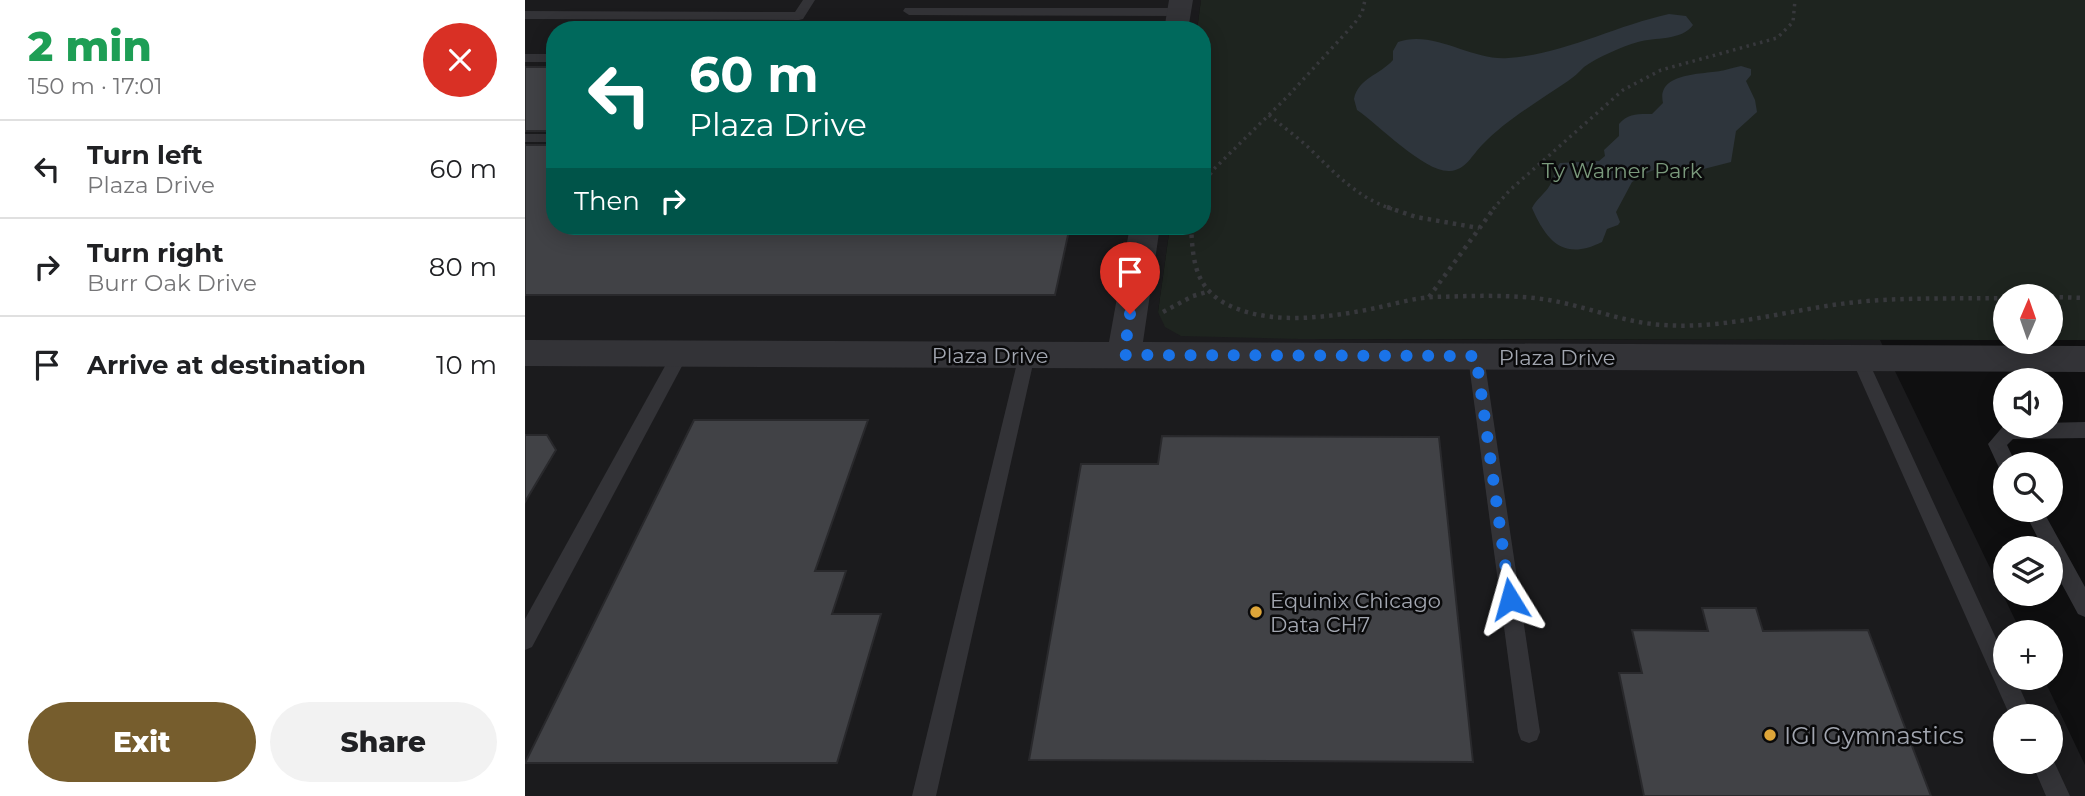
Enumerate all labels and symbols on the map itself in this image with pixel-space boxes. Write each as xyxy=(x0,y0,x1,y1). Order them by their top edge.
park label: Ty Warner Park xyxy=(1542,158,1703,183)
pin xyxy=(1100,242,1160,314)
north arrow xyxy=(1993,284,2063,354)
street label: Plaza Drive xyxy=(932,343,1048,368)
street label: Plaza Drive xyxy=(1499,345,1615,370)
position arrow xyxy=(1473,562,1547,636)
place label: Equinix Chicago Data CH7 xyxy=(1270,588,1441,637)
marker: Equinix Chicago Data CH7 xyxy=(1248,604,1264,620)
place label: IGI Gymnastics xyxy=(1784,721,1964,750)
marker: IGI Gymnastics xyxy=(1762,727,1778,743)

